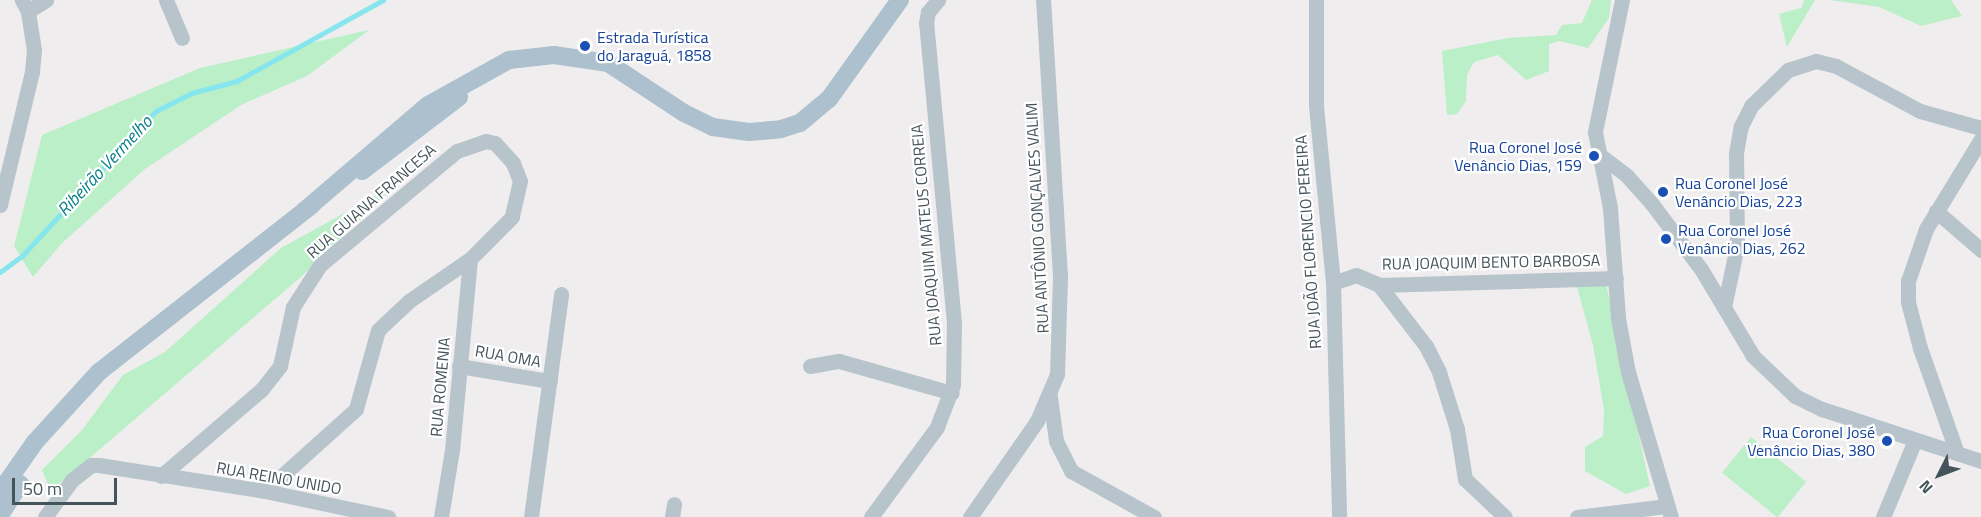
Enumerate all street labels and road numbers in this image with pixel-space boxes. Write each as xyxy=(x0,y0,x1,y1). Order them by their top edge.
street label: RUA ANTÔNIO GONÇALVES VALIM xyxy=(1021,102,1053,334)
street label: RUA JOAQUIM MATEUS CORREIA xyxy=(907,123,945,347)
street label: RUA JOÃO FLORENCIO PEREIRA xyxy=(1291,134,1325,350)
street label: RUA GUIANA FRANCESA xyxy=(303,140,439,262)
street label: RUA JOAQUIM BENTO BARBOSA xyxy=(1382,250,1600,274)
street label: RUA ROMENIA xyxy=(426,336,454,438)
street label: RUA OMA xyxy=(474,341,542,371)
street label: RUA REINO UNIDO xyxy=(215,458,343,498)

